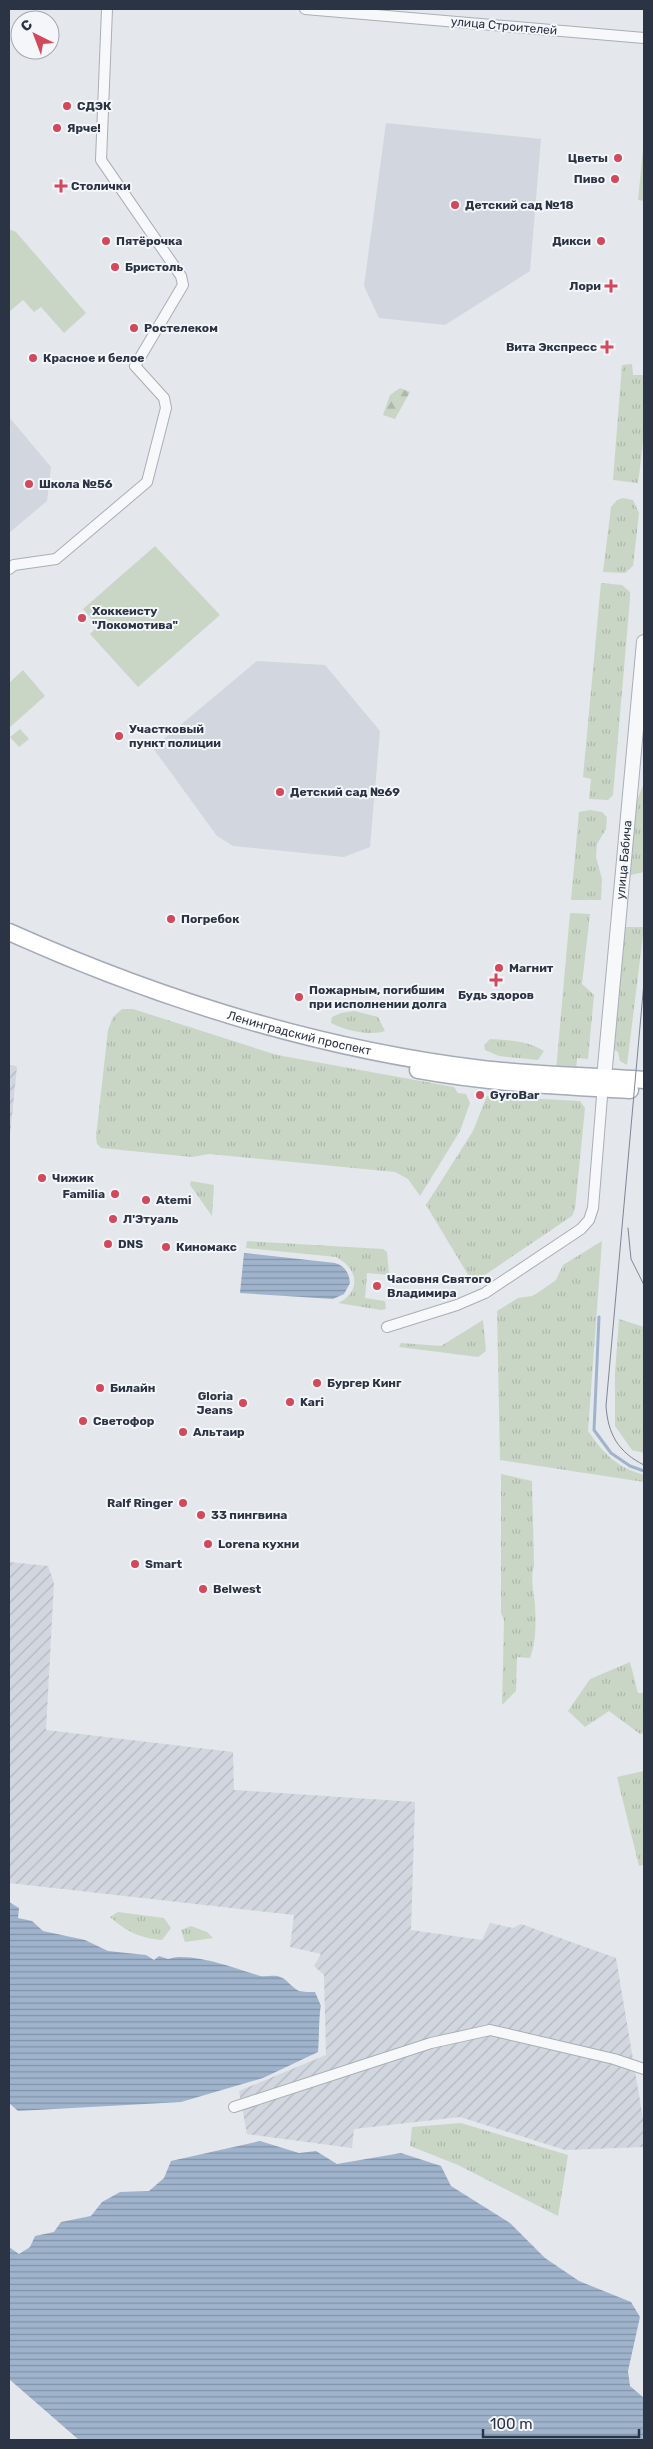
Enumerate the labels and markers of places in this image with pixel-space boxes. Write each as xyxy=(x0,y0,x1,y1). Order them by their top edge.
place label: СДЭК xyxy=(77,99,112,113)
marker: СДЭК xyxy=(61,100,73,112)
place label: Ярче! xyxy=(67,121,101,135)
marker: Ярче! xyxy=(51,122,63,134)
place label: Цветы xyxy=(568,151,608,165)
marker: Цветы xyxy=(612,152,624,164)
place label: Пиво xyxy=(574,172,605,186)
marker: Пиво xyxy=(609,173,621,185)
place label: Столички xyxy=(71,179,131,193)
marker: Столички xyxy=(55,180,67,192)
place label: Детский сад №18 xyxy=(465,198,574,212)
marker: Детский сад №18 xyxy=(449,199,461,211)
place label: Пятёрочка xyxy=(116,234,182,248)
place label: Дикси xyxy=(552,234,591,248)
marker: Пятёрочка xyxy=(100,235,112,247)
marker: Дикси xyxy=(595,235,607,247)
place label: Бристоль xyxy=(125,260,184,274)
marker: Бристоль xyxy=(109,261,121,273)
place label: Лори xyxy=(569,279,601,293)
marker: Лори xyxy=(605,280,617,292)
place label: Ростелеком xyxy=(144,321,218,335)
marker: Ростелеком xyxy=(128,322,140,334)
place label: Вита Экспресс xyxy=(506,340,597,354)
marker: Вита Экспресс xyxy=(601,341,613,353)
place label: Красное и белое xyxy=(43,351,144,365)
marker: Красное и белое xyxy=(27,352,39,364)
place label: Школа №56 xyxy=(39,477,113,491)
marker: Школа №56 xyxy=(23,478,35,490)
place label: Хоккеисту "Локомотива" xyxy=(92,604,178,632)
marker: Хоккеисту "Локомотива" xyxy=(76,612,88,624)
place label: Участковый пункт полиции xyxy=(129,722,221,750)
marker: Участковый пункт полиции xyxy=(113,730,125,742)
place label: Детский сад №69 xyxy=(290,785,400,799)
marker: Детский сад №69 xyxy=(274,786,286,798)
place label: Погребок xyxy=(181,912,240,926)
marker: Погребок xyxy=(165,913,177,925)
place label: Магнит xyxy=(509,961,554,975)
marker: Магнит xyxy=(493,962,505,974)
marker: Будь здоров xyxy=(490,974,502,986)
place label: Пожарным, погибшим при исполнении долга xyxy=(309,983,447,1011)
place label: Будь здоров xyxy=(458,988,534,1002)
marker: Пожарным, погибшим при исполнении долга xyxy=(293,991,305,1003)
place label: GyroBar xyxy=(490,1088,540,1102)
marker: GyroBar xyxy=(474,1089,486,1101)
place label: Чижик xyxy=(52,1171,95,1185)
marker: Чижик xyxy=(36,1172,48,1184)
place label: Familia xyxy=(62,1187,105,1201)
marker: Familia xyxy=(109,1188,121,1200)
place label: Atemi xyxy=(156,1193,191,1207)
marker: Atemi xyxy=(140,1194,152,1206)
place label: Л'Этуаль xyxy=(123,1212,179,1226)
marker: Л'Этуаль xyxy=(107,1213,119,1225)
place label: DNS xyxy=(118,1237,143,1251)
marker: DNS xyxy=(102,1238,114,1250)
place label: Киномакс xyxy=(176,1240,237,1254)
marker: Киномакс xyxy=(160,1241,172,1253)
place label: Часовня Святого Владимира xyxy=(387,1272,491,1300)
marker: Часовня Святого Владимира xyxy=(371,1280,383,1292)
place label: Бургер Кинг xyxy=(327,1376,402,1390)
marker: Бургер Кинг xyxy=(311,1377,323,1389)
place label: Билайн xyxy=(110,1381,155,1395)
marker: Билайн xyxy=(94,1382,106,1394)
place label: Gloria Jeans xyxy=(196,1389,233,1417)
place label: Kari xyxy=(300,1395,324,1409)
marker: Kari xyxy=(284,1396,296,1408)
marker: Gloria Jeans xyxy=(237,1397,249,1409)
place label: Светофор xyxy=(93,1414,155,1428)
marker: Светофор xyxy=(77,1415,89,1427)
place label: Альтаир xyxy=(193,1425,245,1439)
marker: Альтаир xyxy=(177,1426,189,1438)
place label: Ralf Ringer xyxy=(107,1496,174,1510)
marker: Ralf Ringer xyxy=(177,1497,189,1509)
place label: 33 пингвина xyxy=(211,1508,287,1522)
marker: 33 пингвина xyxy=(195,1509,207,1521)
place label: Lorena кухни xyxy=(218,1537,299,1551)
marker: Lorena кухни xyxy=(202,1538,214,1550)
place label: Smart xyxy=(145,1557,182,1571)
marker: Smart xyxy=(129,1558,141,1570)
place label: Belwest xyxy=(213,1582,262,1596)
marker: Belwest xyxy=(197,1583,209,1595)

